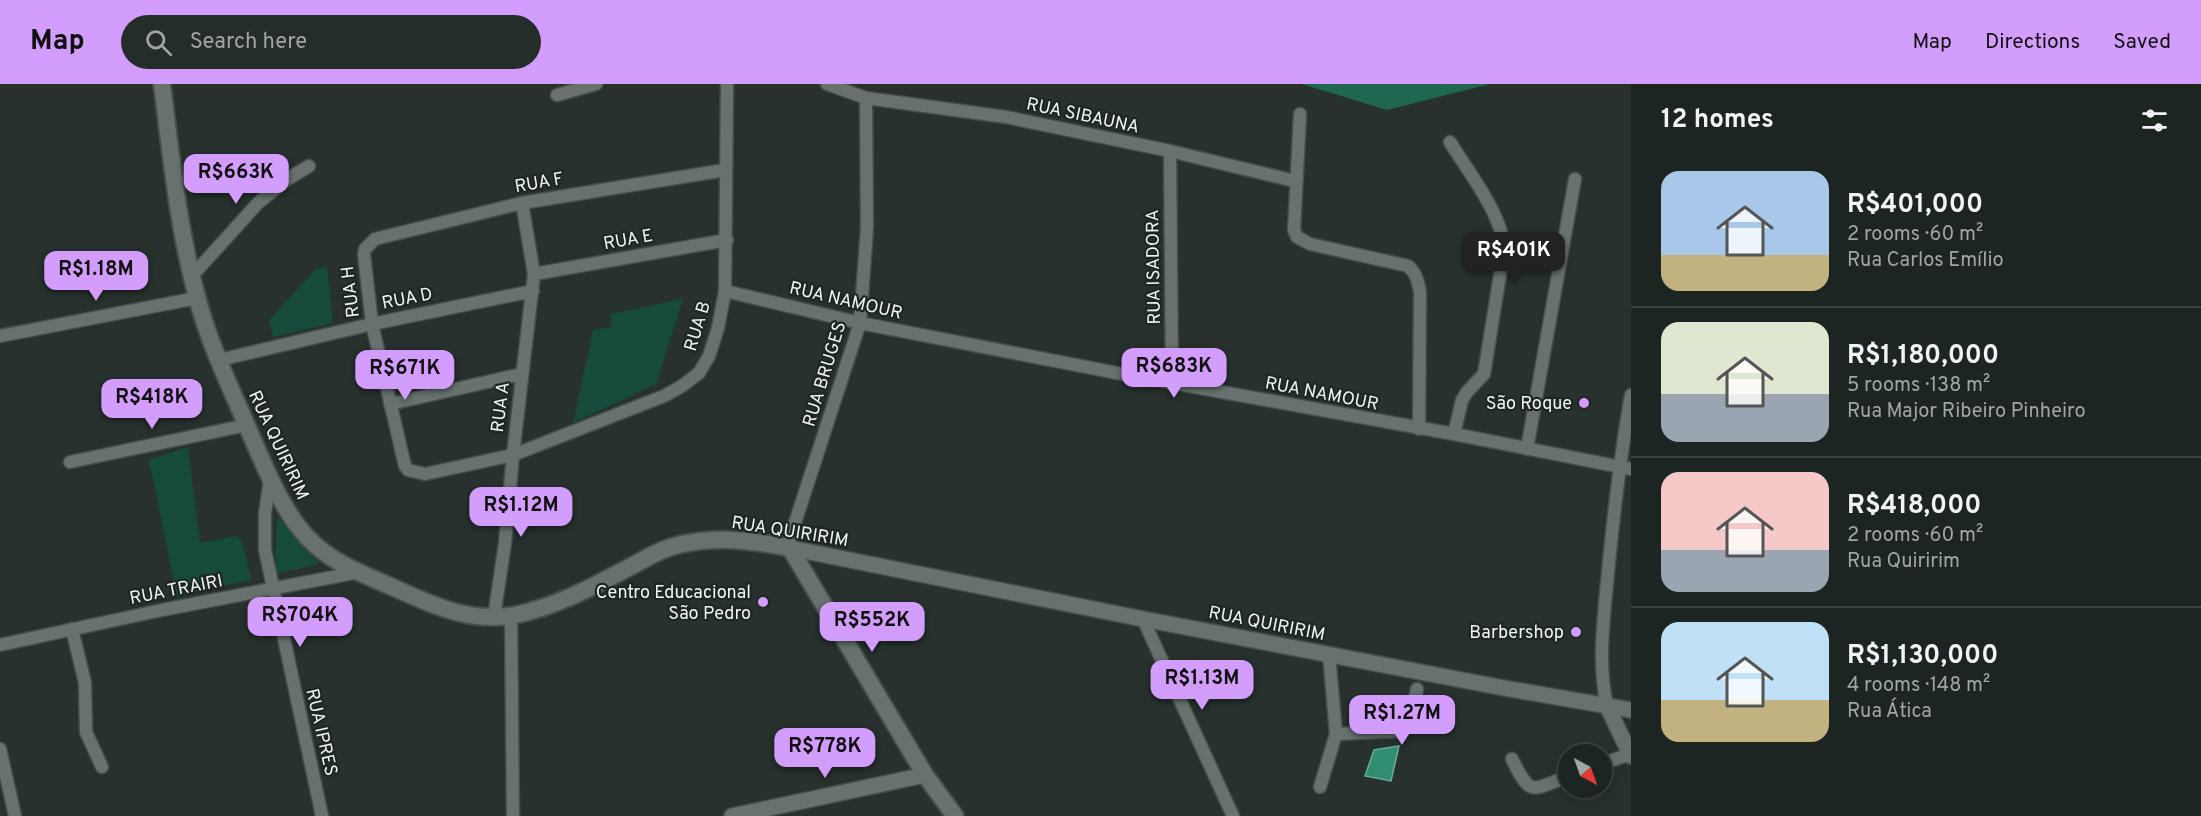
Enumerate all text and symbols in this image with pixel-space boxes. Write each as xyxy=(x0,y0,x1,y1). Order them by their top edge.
search box xyxy=(121,15,541,69)
text: Map xyxy=(30,24,85,60)
icon: search xyxy=(142,26,175,59)
text: Search here xyxy=(190,29,307,56)
text: Map xyxy=(1912,29,1952,56)
text: Directions xyxy=(1985,29,2080,56)
text: Saved xyxy=(2113,29,2171,56)
street label: RUA SIBAUNA xyxy=(1024,93,1141,140)
text: 12 homes xyxy=(1661,104,1774,137)
icon: filters xyxy=(2138,104,2171,137)
pin: R$663K xyxy=(187,154,285,205)
text: R$663K xyxy=(198,160,274,186)
street label: RUA F xyxy=(513,168,566,199)
text: R$401,000 xyxy=(1847,189,1983,222)
icon: home xyxy=(1709,195,1781,267)
street label: RUA ISADORA xyxy=(1142,209,1167,325)
text: 2 rooms · 60 m² xyxy=(1847,222,1983,248)
street label: RUA E xyxy=(602,225,655,256)
pin: R$401K xyxy=(1465,232,1563,283)
text: R$401K xyxy=(1477,238,1551,264)
text: Rua Carlos Emílio xyxy=(1847,248,2004,274)
pin: R$1.18M xyxy=(41,251,151,302)
text: R$1.18M xyxy=(58,257,134,283)
street label: RUA H xyxy=(337,265,366,319)
street label: RUA NAMOUR xyxy=(787,277,904,326)
street label: RUA D xyxy=(380,283,435,316)
street label: RUA B xyxy=(680,299,717,354)
street label: RUA BRUGES xyxy=(799,319,852,430)
text: R$1,180,000 xyxy=(1847,340,1999,373)
icon: home xyxy=(1709,346,1781,418)
pin: R$683K xyxy=(1125,348,1223,399)
pin: R$671K xyxy=(356,350,454,401)
text: R$683K xyxy=(1136,354,1212,380)
text: R$671K xyxy=(369,356,441,382)
street label: RUA NAMOUR xyxy=(1263,372,1381,417)
text: 5 rooms · 138 m² xyxy=(1847,373,1990,399)
pin: R$418K xyxy=(103,379,201,430)
street label: RUA A xyxy=(487,381,516,434)
text: R$418K xyxy=(115,385,189,411)
street label: RUA QUIRIRIM xyxy=(242,387,313,504)
place label: São Roque xyxy=(1486,393,1572,416)
marker: São Roque xyxy=(1577,396,1591,410)
text: Rua Major Ribeiro Pinheiro xyxy=(1847,399,2086,425)
pin: R$1.12M xyxy=(466,487,576,538)
text: R$418,000 xyxy=(1847,490,1981,523)
text: R$1.12M xyxy=(483,493,559,519)
icon: home xyxy=(1709,496,1781,568)
street label: RUA QUIRIRIM xyxy=(730,512,850,553)
text: 2 rooms · 60 m² xyxy=(1847,523,1983,549)
text: Rua Quiririm xyxy=(1847,549,1960,575)
street label: RUA TRAIRI xyxy=(128,570,225,611)
place label: Centro Educacional São Pedro xyxy=(596,582,751,626)
marker: Centro Educacional São Pedro xyxy=(756,595,770,609)
pin: R$704K xyxy=(251,597,349,648)
pin: R$552K xyxy=(823,602,921,653)
street label: RUA QUIRIRIM xyxy=(1206,602,1327,647)
text: R$704K xyxy=(262,603,338,629)
text: R$552K xyxy=(834,608,910,634)
place label: Barbershop xyxy=(1469,622,1564,645)
marker: Barbershop xyxy=(1569,625,1583,639)
text: R$1,130,000 xyxy=(1847,640,1998,673)
icon: home xyxy=(1709,646,1781,718)
pin: R$1.13M xyxy=(1147,660,1257,711)
text: R$1.13M xyxy=(1165,666,1239,692)
text: 4 rooms · 148 m² xyxy=(1847,673,1990,699)
street label: RUA IPRES xyxy=(299,686,342,778)
pin: R$1.27M xyxy=(1347,695,1457,746)
text: Rua Ática xyxy=(1847,699,1932,725)
text: R$1.27M xyxy=(1363,701,1441,727)
pin: R$778K xyxy=(776,728,874,779)
text: R$778K xyxy=(788,734,862,760)
north arrow xyxy=(1558,744,1612,798)
map controls xyxy=(1558,744,1612,798)

